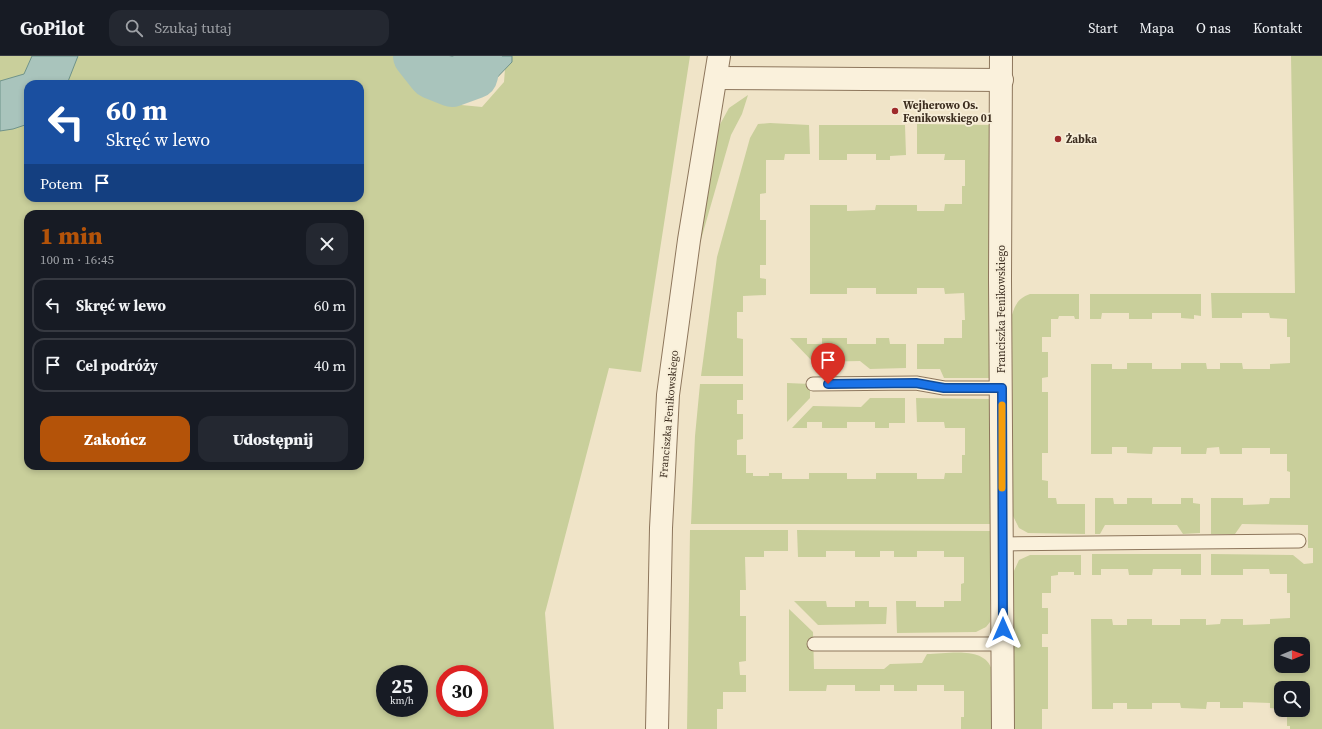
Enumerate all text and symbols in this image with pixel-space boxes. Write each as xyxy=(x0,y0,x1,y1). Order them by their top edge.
search box xyxy=(109,10,389,46)
text: GoPilot xyxy=(20,15,85,41)
icon: search xyxy=(123,17,145,39)
text: Szukaj tutaj xyxy=(155,17,232,38)
text: Start xyxy=(1088,18,1118,38)
text: Mapa xyxy=(1140,18,1174,38)
text: O nas xyxy=(1196,18,1231,38)
text: Kontakt xyxy=(1253,18,1302,38)
text: 60 m xyxy=(106,91,168,129)
icon: left xyxy=(40,96,92,148)
place label: Wejherowo Os. Fenikowskiego 01 xyxy=(903,98,993,126)
marker: Wejherowo Os. Fenikowskiego 01 xyxy=(890,106,900,116)
text: Skręć w lewo xyxy=(106,127,210,152)
place label: Żabka xyxy=(1066,132,1097,147)
marker: Żabka xyxy=(1053,134,1063,144)
icon: arrive xyxy=(91,172,113,194)
text: Potem xyxy=(40,173,83,194)
text: 1 min xyxy=(40,219,103,252)
button: close xyxy=(306,223,348,265)
street label: Franciszka Fenikowskiego xyxy=(994,245,1009,373)
text: 100 m · 16:45 xyxy=(40,251,114,268)
icon: left xyxy=(42,294,64,316)
text: Skręć w lewo xyxy=(76,295,166,316)
text: 60 m xyxy=(314,295,346,316)
pin xyxy=(811,343,845,384)
street label: Franciszka Fenikowskiego xyxy=(656,349,682,479)
icon: arrive xyxy=(817,349,839,371)
icon: arrive xyxy=(42,354,64,376)
text: Cel podróży xyxy=(76,355,158,376)
text: 40 m xyxy=(314,355,346,376)
button: Zakończ xyxy=(40,416,190,462)
button: Udostępnij xyxy=(198,416,348,462)
position arrow xyxy=(982,608,1024,650)
north arrow xyxy=(1274,637,1310,673)
map controls xyxy=(1274,637,1310,717)
speed limit sign: 30 xyxy=(436,665,488,717)
text: 25 xyxy=(391,672,413,700)
button: search xyxy=(1274,681,1310,717)
text: km/h xyxy=(390,694,414,707)

